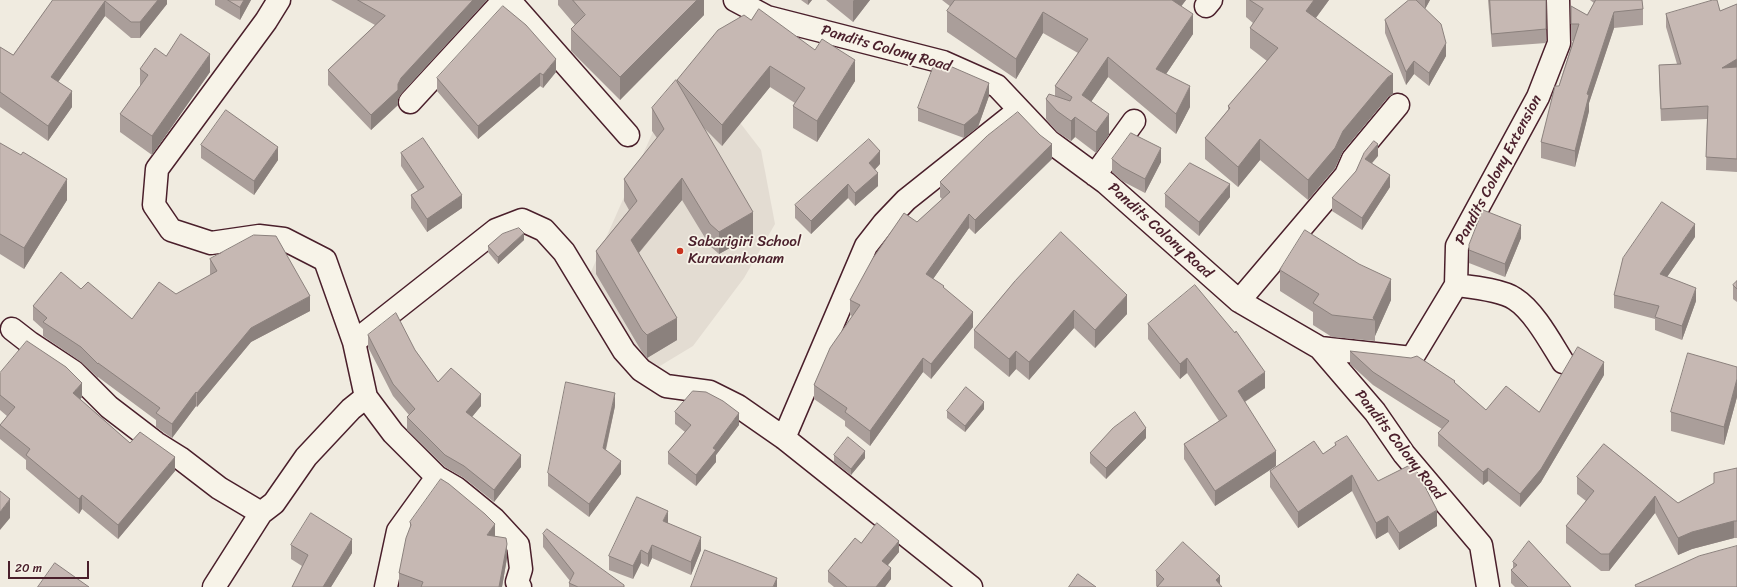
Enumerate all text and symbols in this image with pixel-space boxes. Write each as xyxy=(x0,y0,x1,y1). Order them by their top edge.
street label: Pandits Colony Road xyxy=(819,22,953,76)
street label: Pandits Colony Extension xyxy=(1452,92,1546,248)
street label: Pandits Colony Road xyxy=(1104,179,1216,283)
place label: Sabarigiri School Kuravankonam xyxy=(688,233,801,268)
marker: Sabarigiri School Kuravankonam xyxy=(675,246,685,256)
street label: Pandits Colony Road xyxy=(1351,387,1447,503)
scale bar xyxy=(10,553,91,579)
text: 20 m xyxy=(15,557,42,579)

